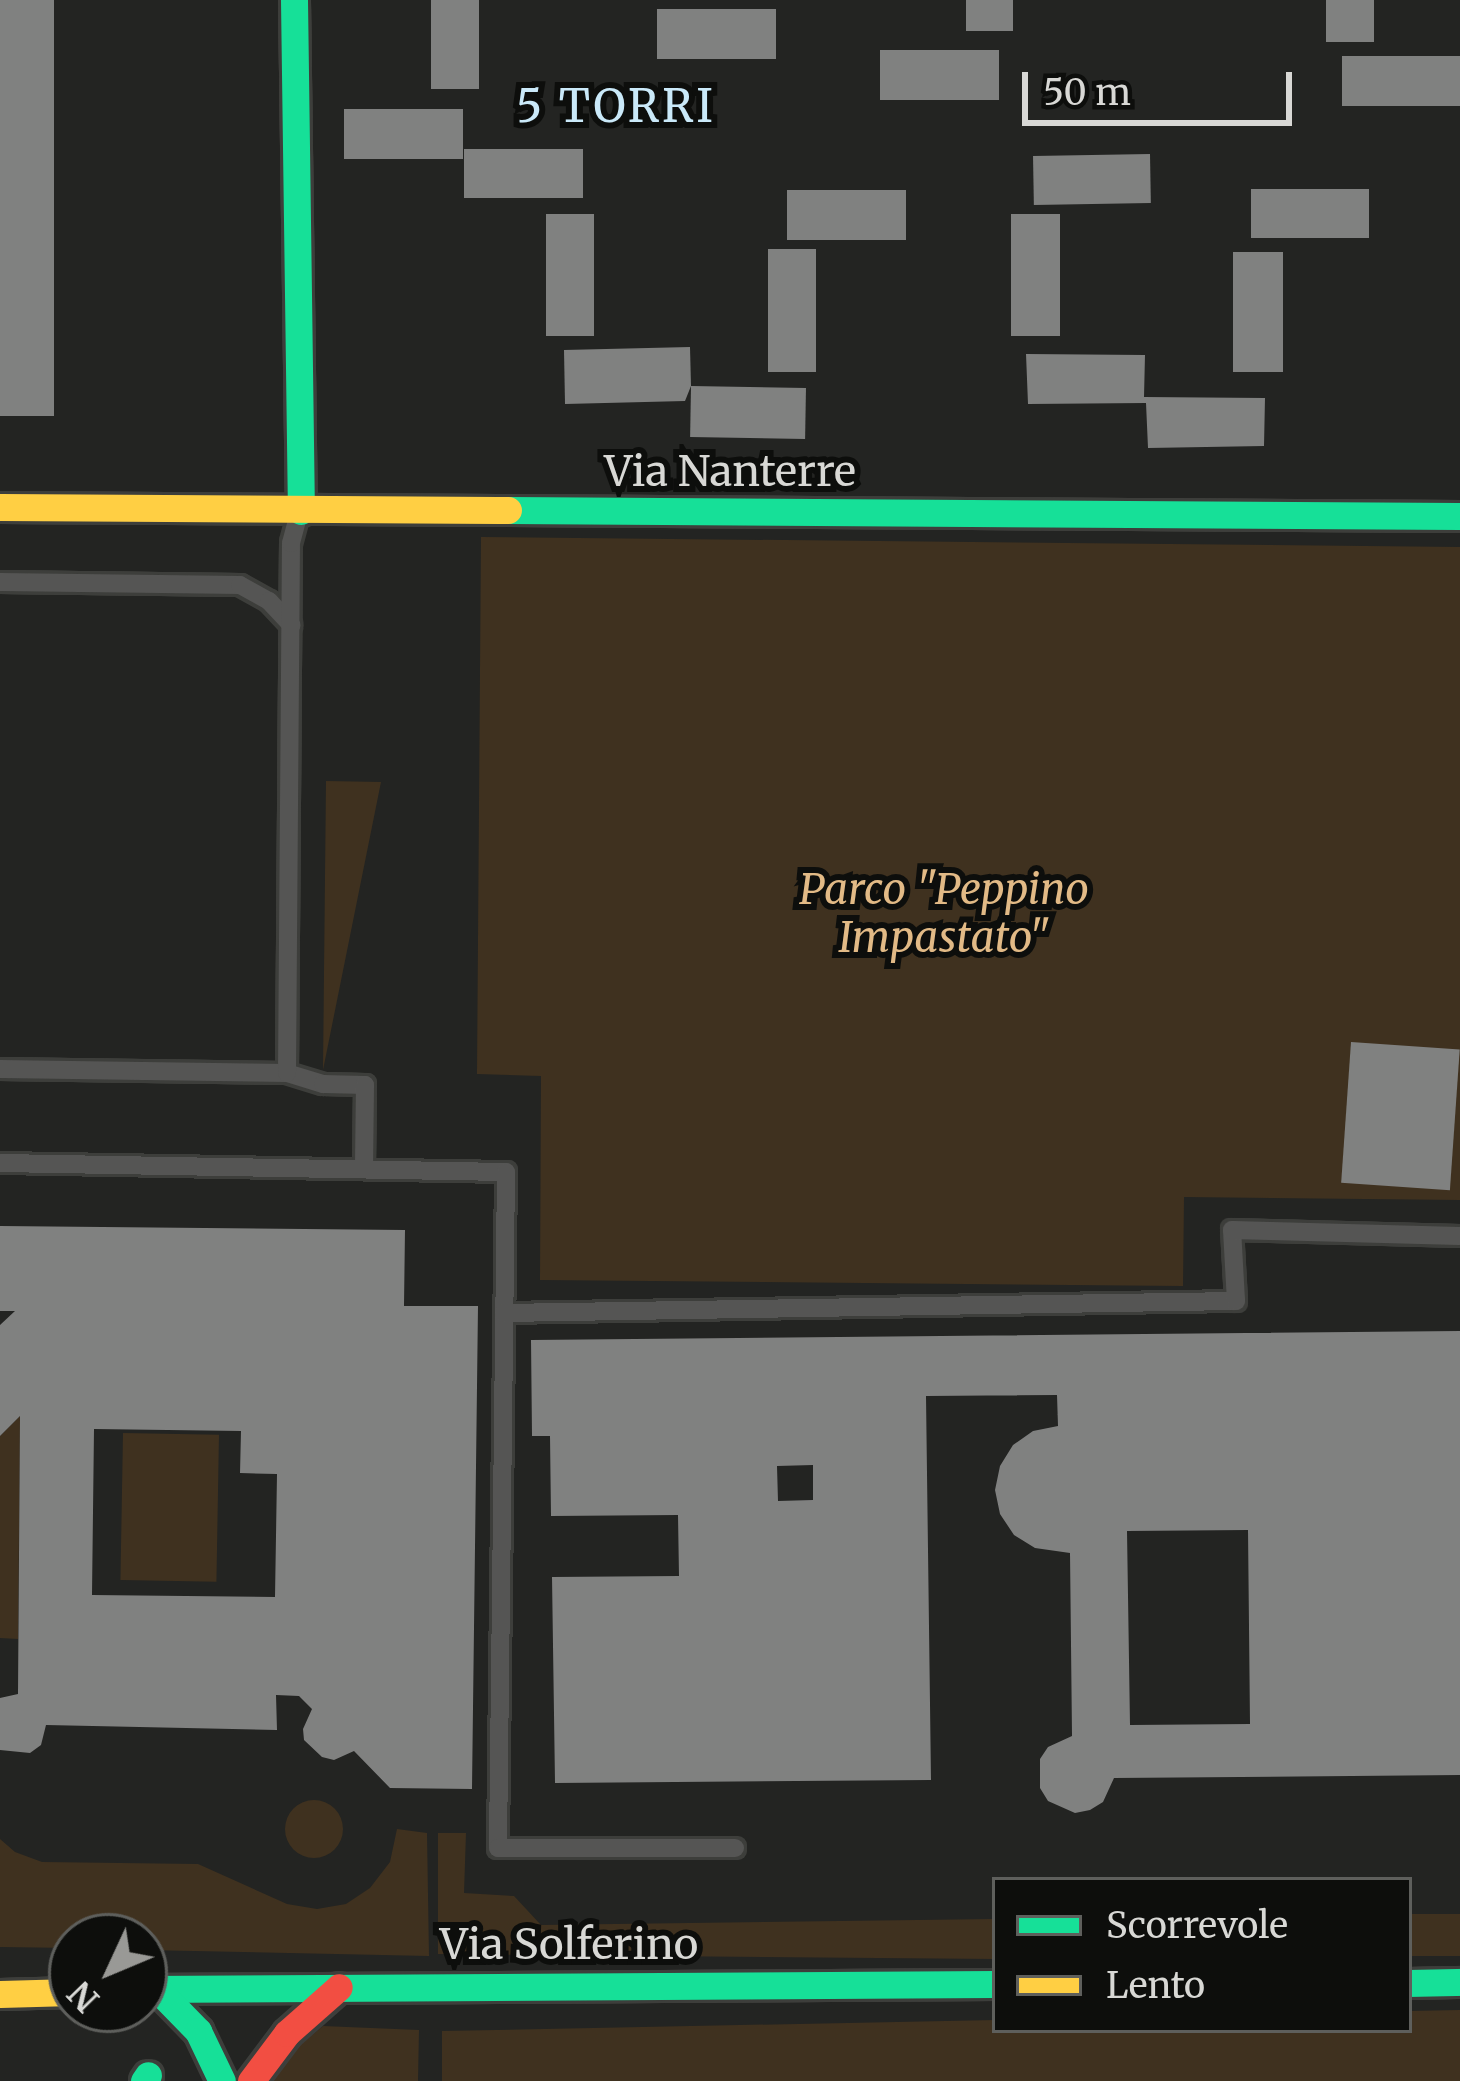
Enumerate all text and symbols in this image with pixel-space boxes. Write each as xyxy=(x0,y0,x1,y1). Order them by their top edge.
scale bar xyxy=(1028,48,1298,122)
text: 50 m xyxy=(1043,70,1131,115)
district label: 5 TORRI xyxy=(516,80,716,134)
street label: Via Nanterre xyxy=(604,446,856,496)
park label: Parco "Peppino Impastato" xyxy=(799,864,1089,962)
legend xyxy=(992,1877,1412,2033)
text: Scorrevole xyxy=(1106,1903,1288,1948)
north arrow xyxy=(48,1913,168,2033)
street label: Via Solferino xyxy=(440,1919,698,1969)
text: Lento xyxy=(1106,1963,1205,2008)
text: N xyxy=(60,1973,108,2020)

